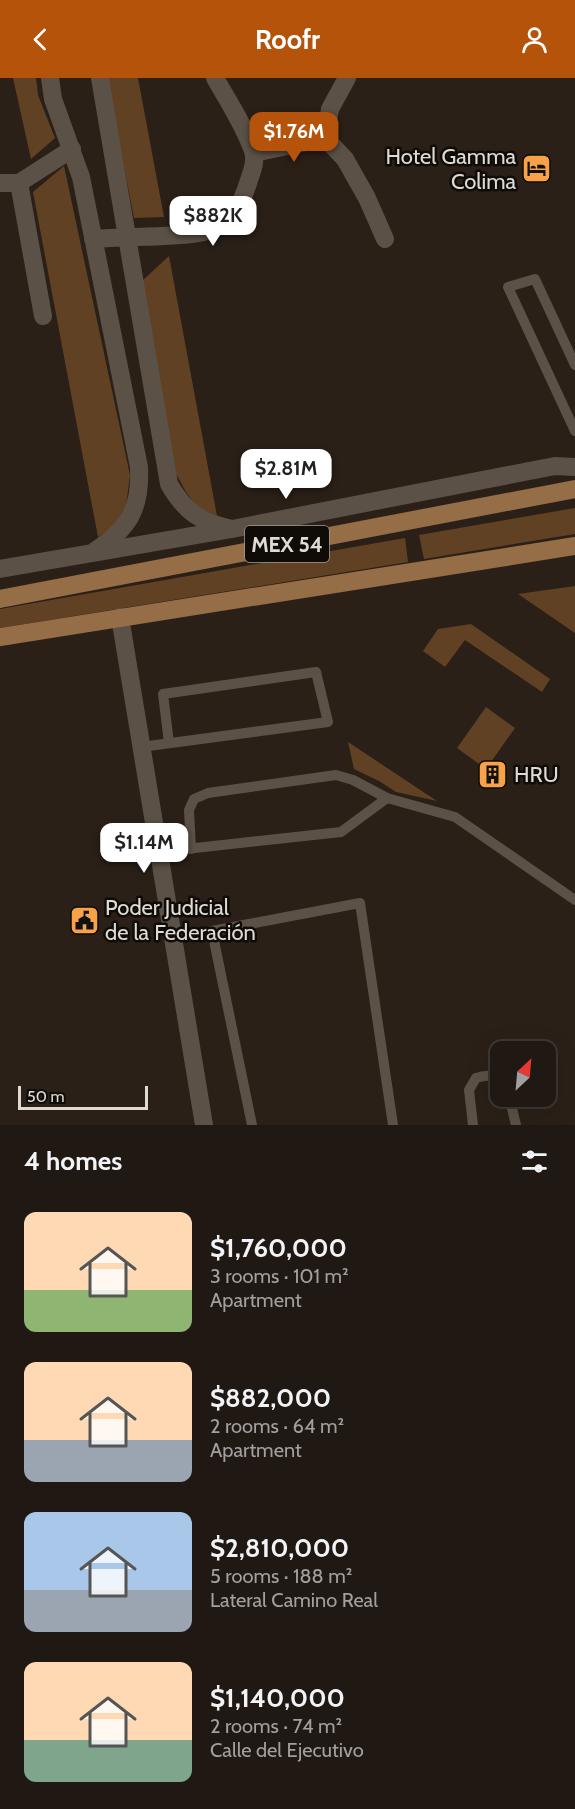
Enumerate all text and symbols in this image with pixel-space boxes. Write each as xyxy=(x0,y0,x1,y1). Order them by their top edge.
icon: back xyxy=(24,23,57,56)
text: Roofr xyxy=(255,23,320,56)
icon: person xyxy=(518,23,551,56)
pin: $1.76M xyxy=(245,112,343,163)
text: $1.76M xyxy=(263,119,325,143)
place label: Hotel Gamma Colima xyxy=(386,143,516,195)
hotel icon: Hotel Gamma Colima xyxy=(521,153,553,185)
pin: $882K xyxy=(171,196,255,247)
text: $882K xyxy=(184,203,242,227)
pin: $2.81M xyxy=(237,449,335,500)
text: $2.81M xyxy=(255,456,317,480)
road number: MEX 54 xyxy=(245,526,329,562)
building icon: HRU xyxy=(477,758,509,790)
place label: HRU xyxy=(514,761,559,788)
pin: $1.14M xyxy=(95,823,193,874)
text: $1.14M xyxy=(114,830,174,854)
place label: Poder Judicial de la Federación xyxy=(105,894,256,946)
public building icon: Poder Judicial de la Federación xyxy=(68,904,100,936)
north arrow xyxy=(490,1041,556,1107)
map controls xyxy=(490,1041,556,1107)
scale bar xyxy=(18,1083,148,1110)
text: 50 m xyxy=(27,1087,64,1106)
text: 4 homes xyxy=(24,1145,122,1177)
icon: filters xyxy=(518,1145,551,1178)
text: $1,760,000 xyxy=(210,1232,347,1264)
icon: home xyxy=(72,1236,144,1308)
text: 3 rooms · 101 m² xyxy=(210,1264,349,1288)
text: Apartment xyxy=(210,1288,302,1312)
text: $882,000 xyxy=(210,1382,331,1414)
icon: home xyxy=(72,1386,144,1458)
text: 2 rooms · 64 m² xyxy=(210,1414,344,1438)
text: Apartment xyxy=(210,1438,302,1462)
text: $2,810,000 xyxy=(210,1532,349,1564)
icon: home xyxy=(72,1536,144,1608)
text: 5 rooms · 188 m² xyxy=(210,1564,352,1588)
text: Lateral Camino Real xyxy=(210,1588,378,1612)
text: $1,140,000 xyxy=(210,1682,345,1714)
icon: home xyxy=(72,1686,144,1758)
text: 2 rooms · 74 m² xyxy=(210,1714,342,1738)
text: Calle del Ejecutivo xyxy=(210,1738,364,1762)

